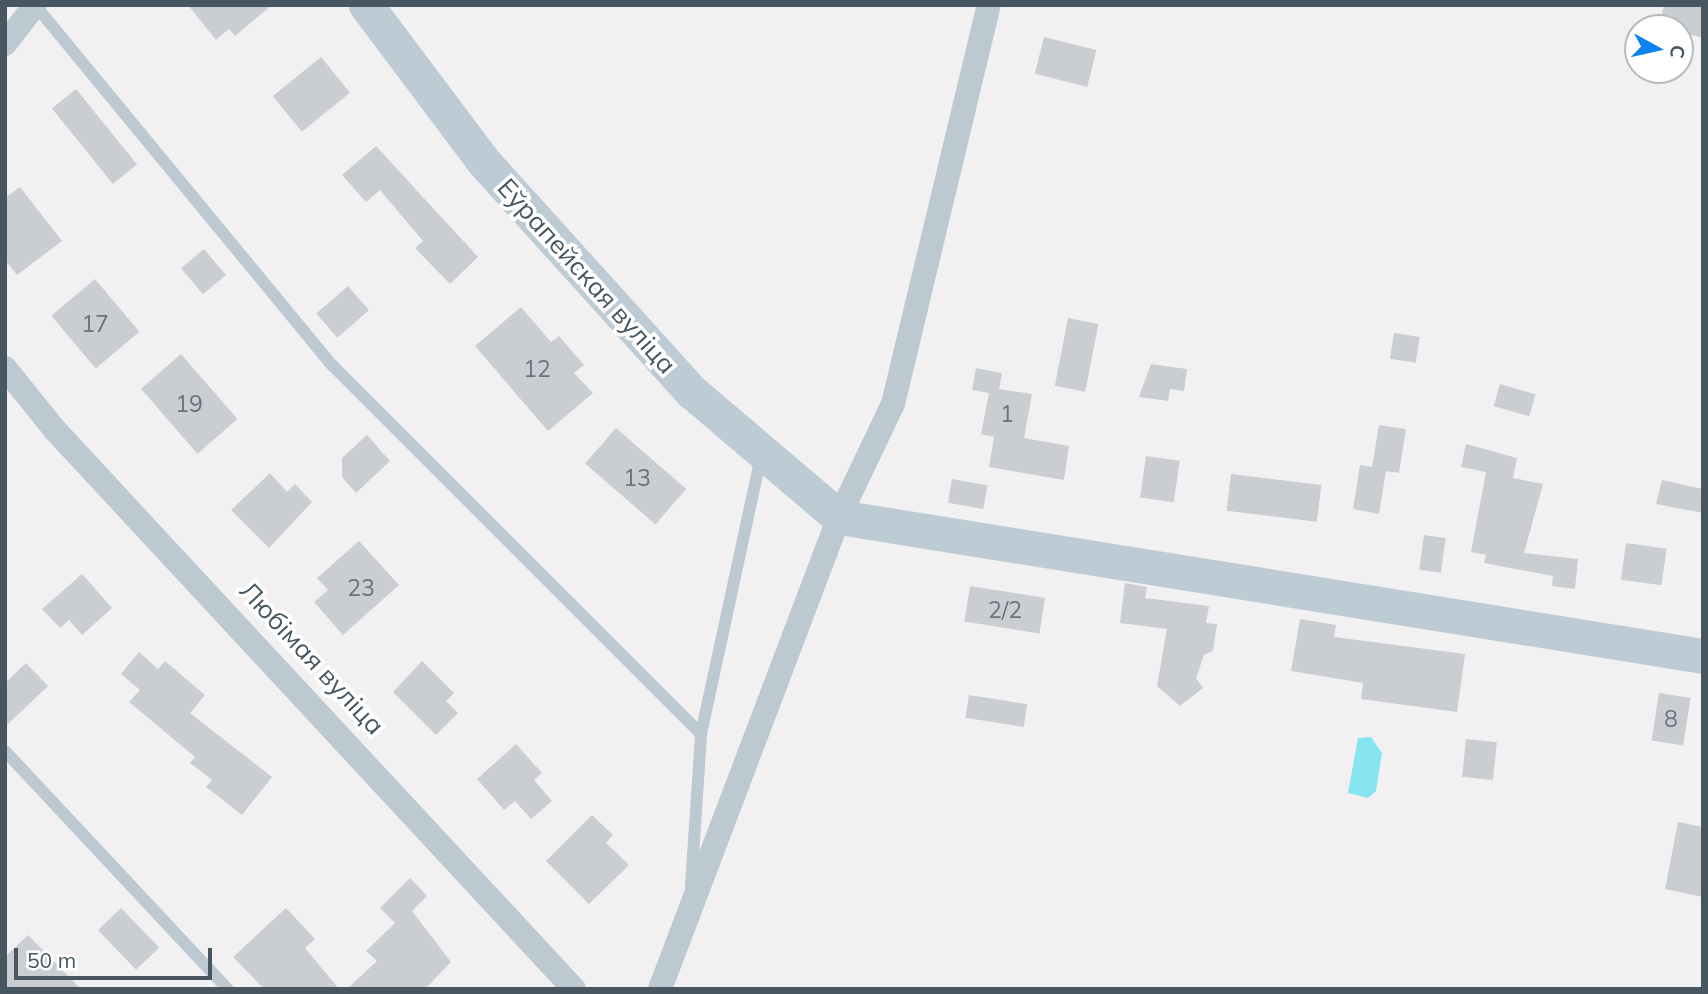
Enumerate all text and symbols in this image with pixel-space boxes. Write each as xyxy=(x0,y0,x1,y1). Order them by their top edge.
north arrow xyxy=(1624,14,1694,84)
text: С xyxy=(1665,44,1691,60)
street label: Еўрапейская вуліца xyxy=(491,172,683,380)
house number: 17 xyxy=(81,310,109,338)
house number: 12 xyxy=(523,355,551,383)
house number: 19 xyxy=(175,390,203,418)
house number: 1 xyxy=(1000,400,1014,428)
house number: 13 xyxy=(623,464,651,492)
house number: 23 xyxy=(347,574,375,602)
street label: Любімая вуліца xyxy=(233,575,391,741)
house number: 2/2 xyxy=(988,596,1022,624)
house number: 8 xyxy=(1664,705,1678,733)
scale bar xyxy=(18,934,215,978)
text: 50 m xyxy=(27,947,76,973)

